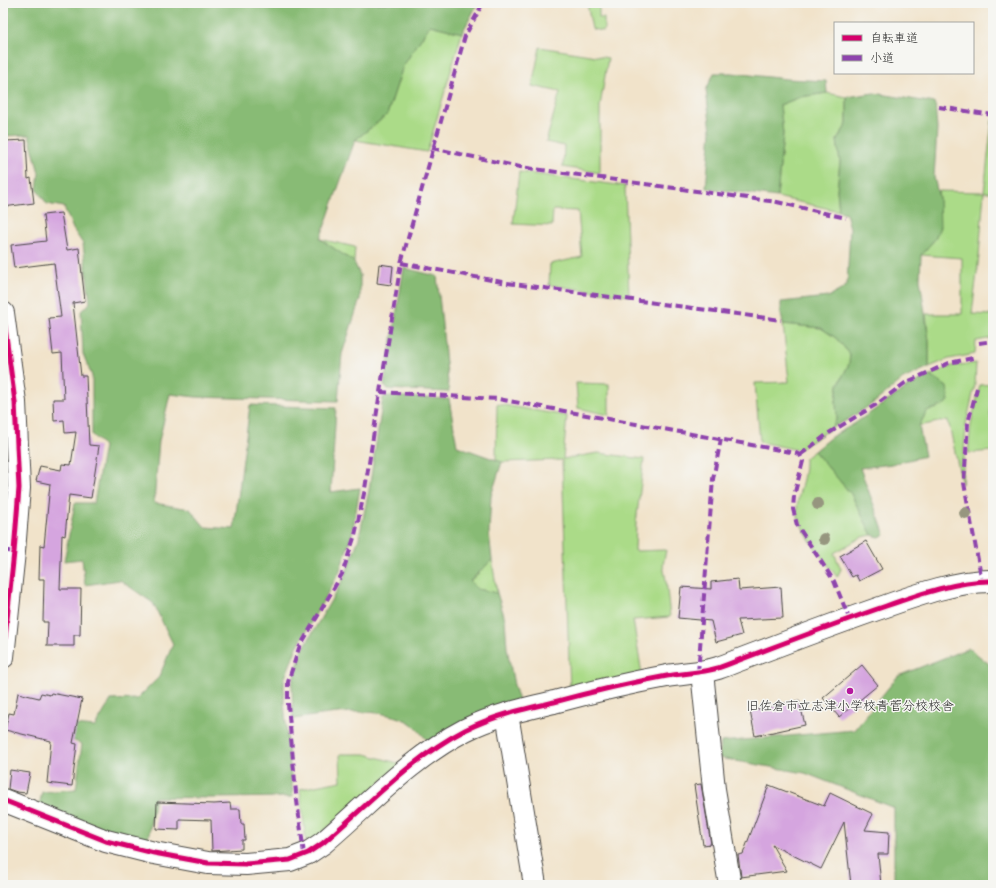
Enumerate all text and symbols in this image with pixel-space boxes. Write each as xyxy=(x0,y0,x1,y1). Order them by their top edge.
legend xyxy=(834,22,974,74)
text: 自転車道 xyxy=(870,27,918,49)
text: 小道 xyxy=(870,47,894,69)
marker: 旧佐倉市立志津小学校青菅分校校舎 xyxy=(845,686,855,696)
place label: 旧佐倉市立志津小学校青菅分校校舎 xyxy=(746,694,954,717)

